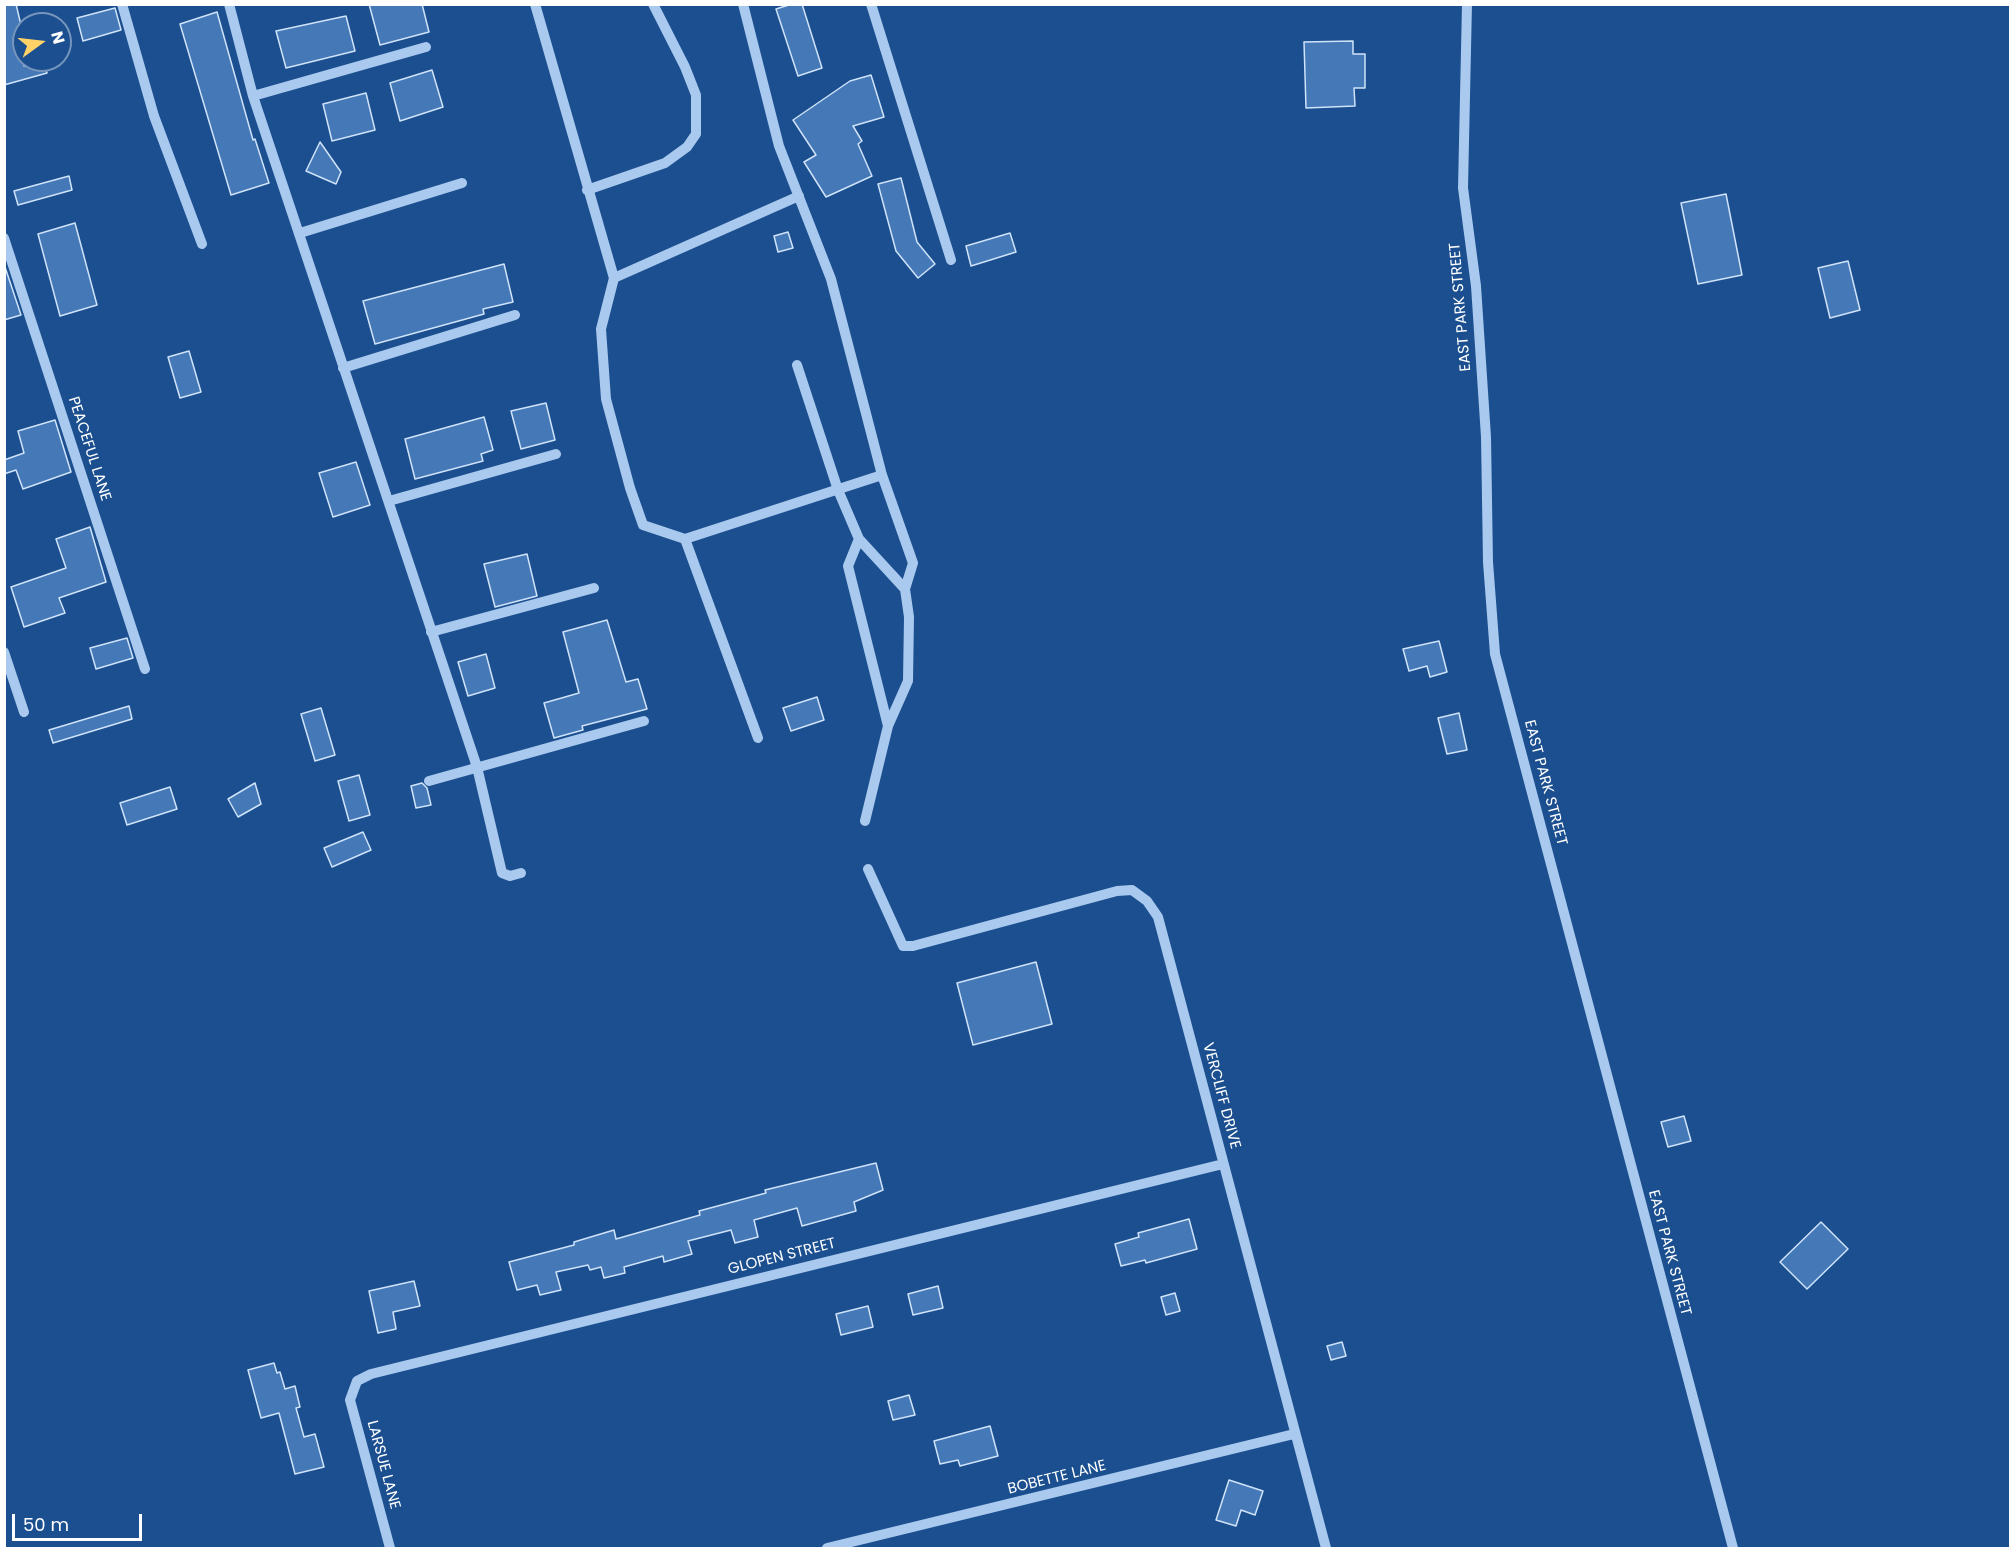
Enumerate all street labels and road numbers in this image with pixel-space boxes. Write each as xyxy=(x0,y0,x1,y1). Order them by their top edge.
street label: EAST PARK STREET xyxy=(1446,242,1476,372)
street label: PEACEFUL LANE xyxy=(64,394,114,504)
street label: EAST PARK STREET xyxy=(1520,718,1570,848)
street label: VERCLIFF DRIVE xyxy=(1198,1041,1244,1151)
street label: EAST PARK STREET xyxy=(1644,1188,1694,1318)
street label: GLOPEN STREET xyxy=(726,1235,838,1279)
street label: LARSUE LANE xyxy=(363,1419,403,1511)
street label: BOBETTE LANE xyxy=(1006,1457,1108,1499)

